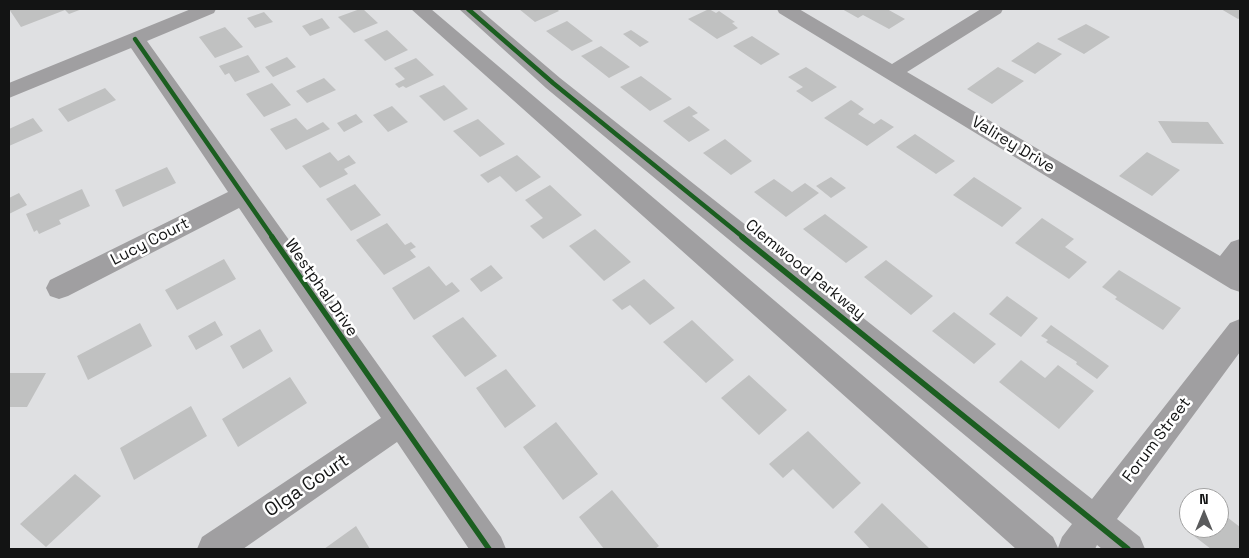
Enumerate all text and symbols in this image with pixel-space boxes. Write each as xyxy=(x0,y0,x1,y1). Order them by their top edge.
street label: Valirey Drive xyxy=(968,113,1058,177)
street label: Lucy Court xyxy=(108,214,192,270)
street label: Clemwood Parkway xyxy=(741,216,869,324)
street label: Westphal Drive xyxy=(280,236,362,340)
street label: Forum Street xyxy=(1119,394,1195,486)
street label: Olga Court xyxy=(260,449,354,523)
north arrow xyxy=(1179,488,1229,538)
text: N xyxy=(1199,490,1209,508)

